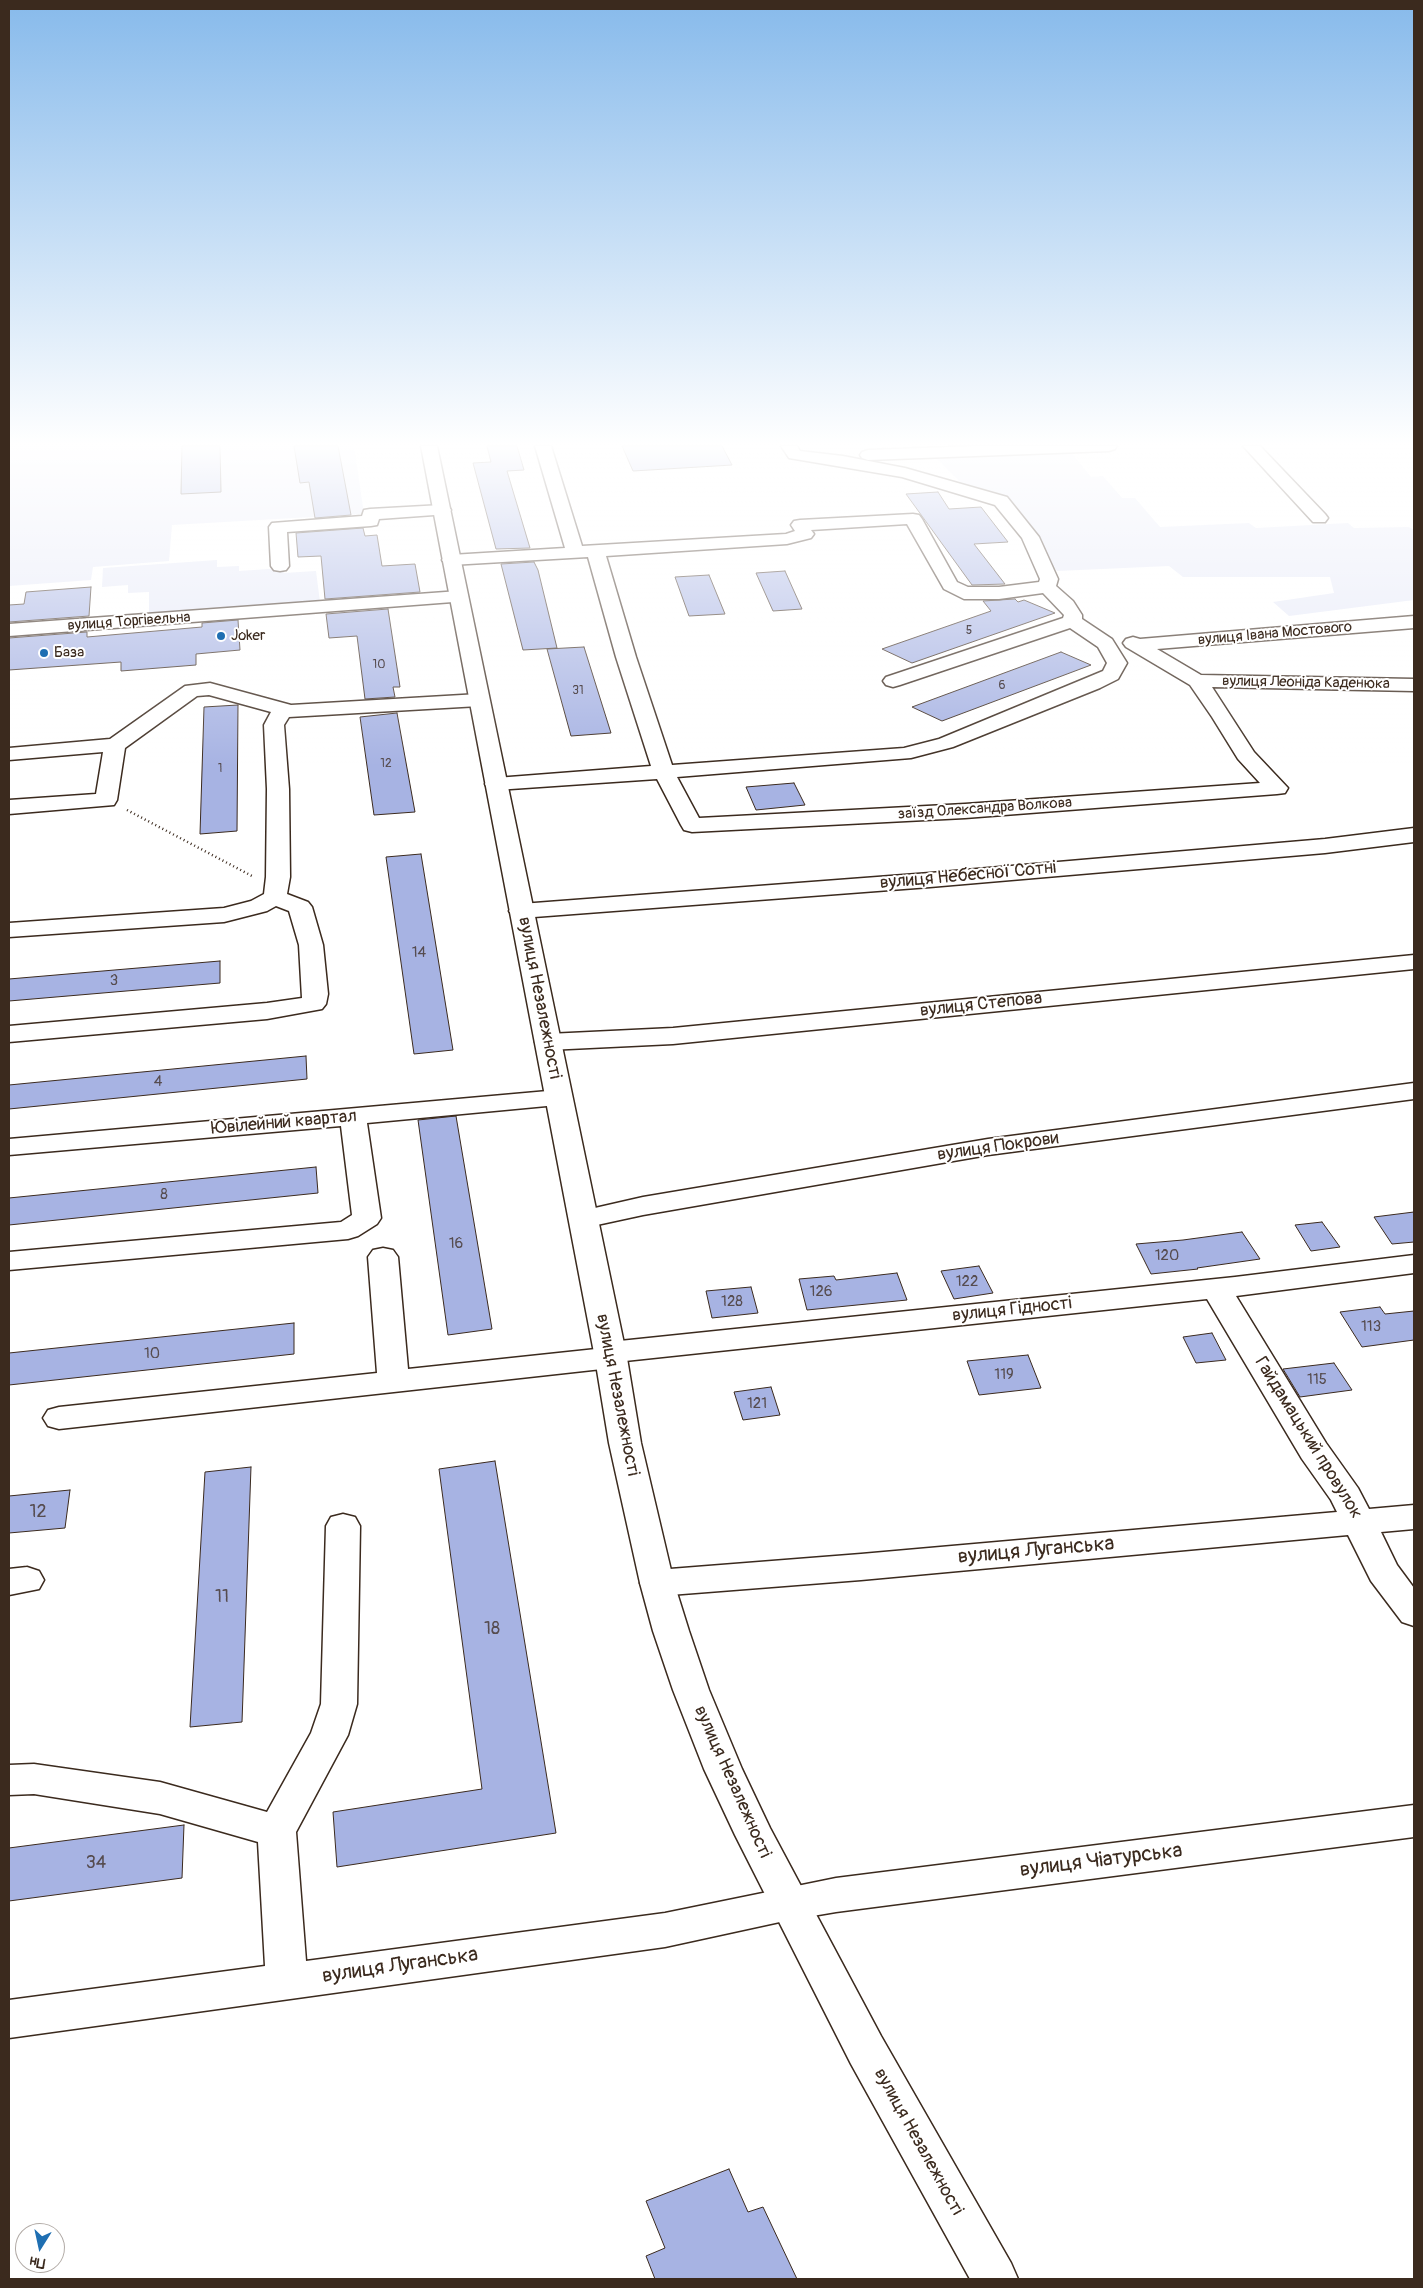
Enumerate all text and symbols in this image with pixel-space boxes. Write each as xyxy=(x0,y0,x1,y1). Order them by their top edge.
street label: вулиця Торгівельна xyxy=(67,609,191,635)
street label: вулиця Івана Мостового xyxy=(1197,618,1353,650)
house number: 5 xyxy=(966,624,972,638)
place label: Joker xyxy=(231,627,265,645)
marker: Joker xyxy=(215,630,227,642)
place label: База xyxy=(54,644,84,662)
marker: База xyxy=(38,647,50,659)
house number: 10 xyxy=(373,658,385,672)
street label: вулиця Леоніда Каденюка xyxy=(1222,673,1390,693)
house number: 6 xyxy=(999,679,1005,693)
house number: 31 xyxy=(572,684,584,698)
house number: 12 xyxy=(380,757,392,771)
house number: 1 xyxy=(218,762,222,776)
street label: заїзд Олександра Волкова xyxy=(897,794,1073,824)
street label: вулиця Небесної Сотні xyxy=(879,858,1057,894)
street label: вулиця Незалежності xyxy=(513,915,565,1081)
house number: 14 xyxy=(412,944,426,962)
house number: 3 xyxy=(110,972,118,990)
street label: вулиця Степова xyxy=(919,988,1043,1022)
house number: 4 xyxy=(154,1073,162,1091)
street label: Ювілейний квартал xyxy=(210,1106,358,1140)
street label: вулиця Покрови xyxy=(936,1128,1060,1166)
house number: 8 xyxy=(160,1186,168,1204)
house number: 16 xyxy=(449,1235,463,1253)
house number: 120 xyxy=(1155,1247,1179,1265)
house number: 122 xyxy=(956,1273,978,1291)
house number: 126 xyxy=(810,1283,832,1301)
house number: 128 xyxy=(721,1293,743,1311)
street label: вулиця Гідності xyxy=(951,1293,1073,1327)
street label: вулиця Незалежності xyxy=(591,1312,643,1478)
house number: 113 xyxy=(1361,1318,1381,1336)
house number: 10 xyxy=(144,1345,160,1363)
street label: Гайдамацький провулок xyxy=(1249,1353,1367,1523)
house number: 119 xyxy=(994,1366,1014,1384)
house number: 115 xyxy=(1307,1371,1327,1389)
house number: 121 xyxy=(747,1395,767,1413)
house number: 12 xyxy=(29,1501,47,1523)
street label: вулиця Луганська xyxy=(957,1532,1115,1570)
house number: 11 xyxy=(215,1586,229,1608)
house number: 18 xyxy=(484,1618,500,1640)
street label: вулиця Незалежності xyxy=(689,1702,775,1862)
street label: вулиця Чіатурська xyxy=(1018,1839,1184,1883)
house number: 34 xyxy=(86,1852,106,1874)
street label: вулиця Луганська xyxy=(320,1943,480,1989)
street label: вулиця Незалежності xyxy=(869,2065,967,2219)
north arrow xyxy=(15,2223,65,2273)
text: Пн xyxy=(28,2253,47,2272)

